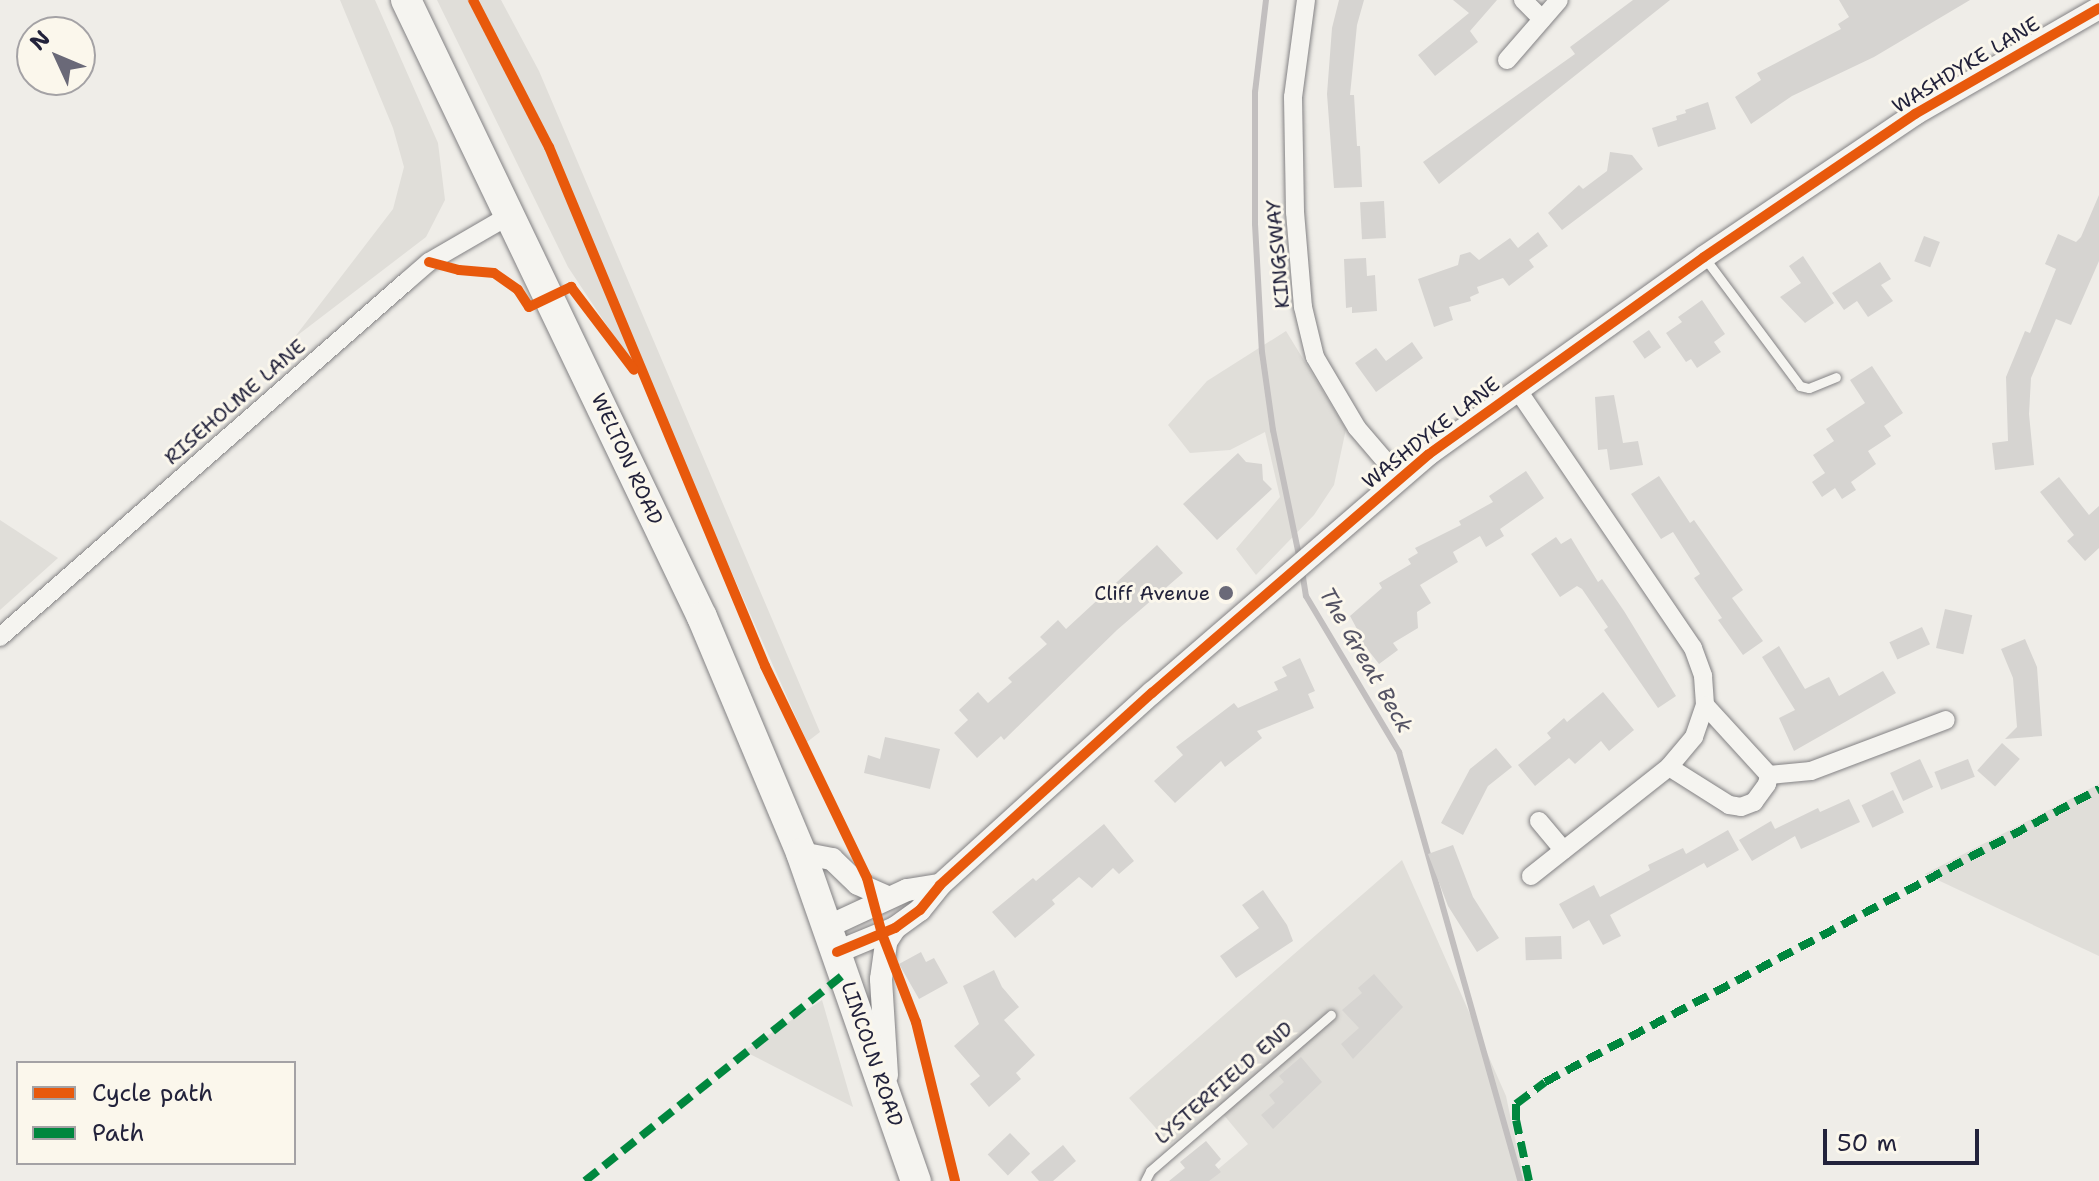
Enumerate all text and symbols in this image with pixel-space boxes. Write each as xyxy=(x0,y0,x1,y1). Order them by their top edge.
street label: WASHDYKE LANE xyxy=(1888,12,2044,118)
north arrow xyxy=(16,16,96,96)
text: N xyxy=(23,24,56,57)
street label: KINGSWAY xyxy=(1261,198,1295,310)
street label: RISEHOLME LANE xyxy=(160,334,310,470)
street label: WASHDYKE LANE xyxy=(1358,372,1504,494)
street label: WELTON ROAD xyxy=(586,389,668,529)
place label: Cliff Avenue xyxy=(1094,581,1210,605)
water label: The Great Beck xyxy=(1314,582,1418,738)
marker: Cliff Avenue xyxy=(1217,584,1235,602)
street label: LINCOLN ROAD xyxy=(836,979,908,1129)
street label: LYSTERFIELD END xyxy=(1150,1017,1298,1149)
legend xyxy=(16,1061,296,1165)
text: Cycle path xyxy=(92,1077,213,1109)
scale bar xyxy=(1827,1113,1983,1163)
text: Path xyxy=(92,1117,144,1149)
text: 50 m xyxy=(1837,1127,1897,1159)

